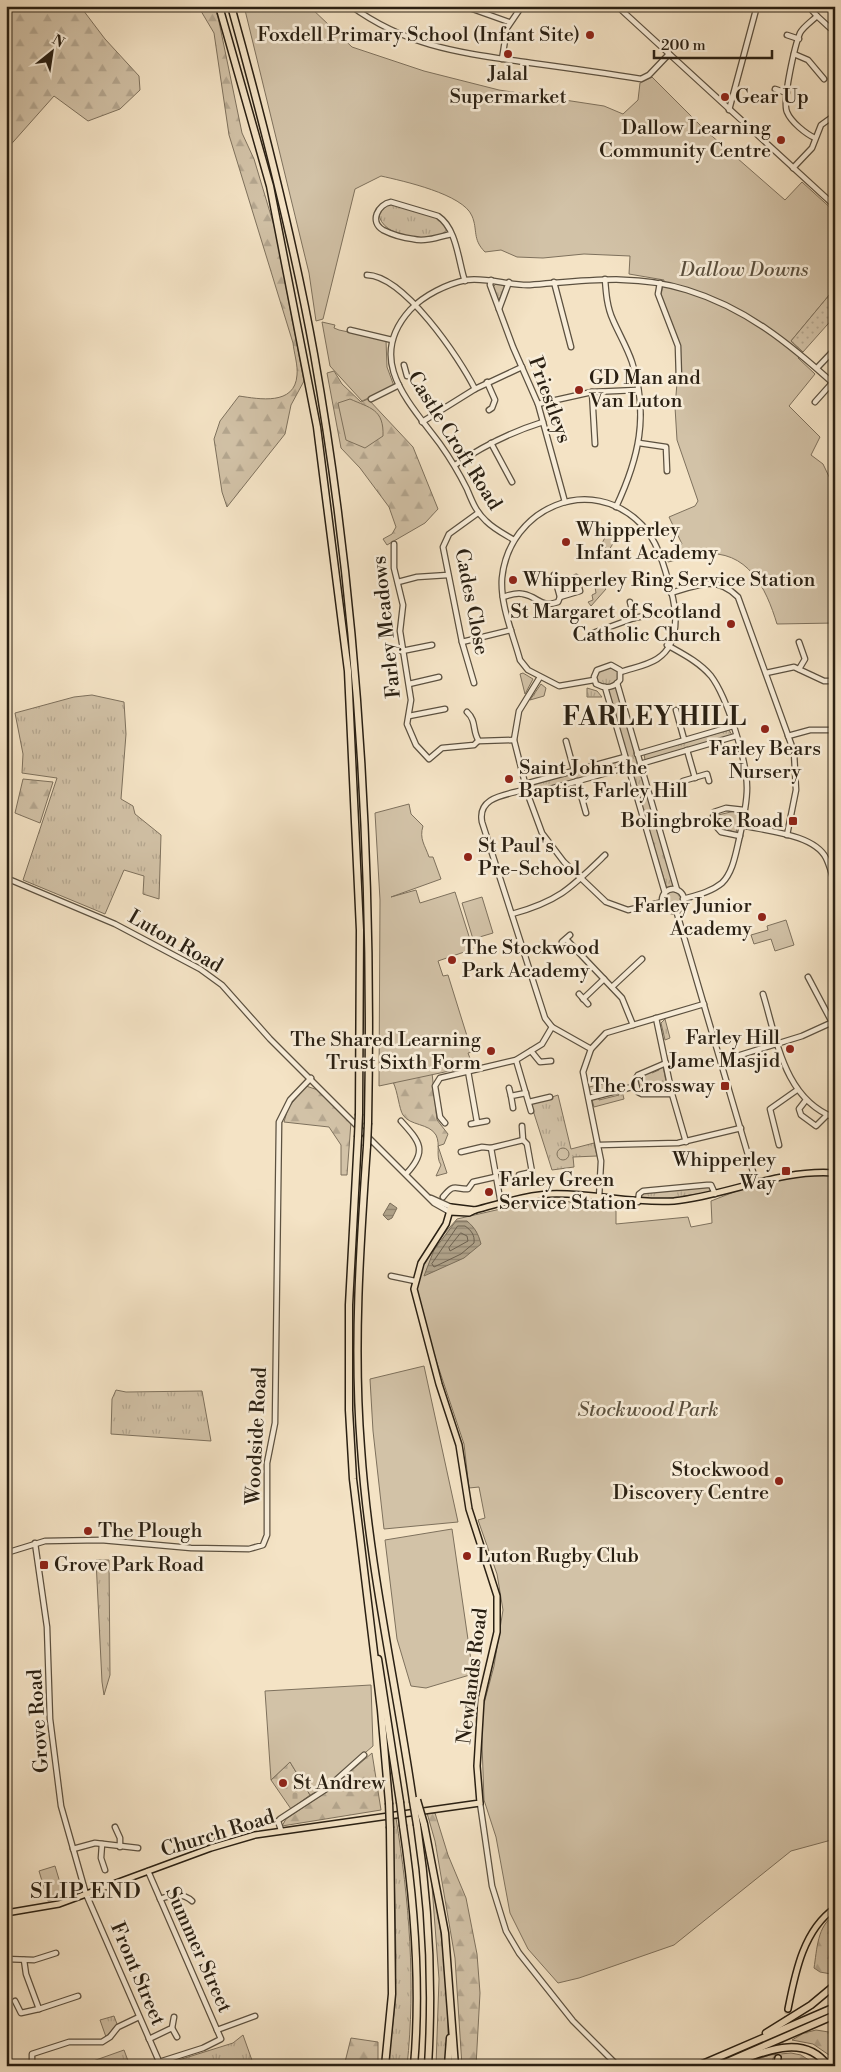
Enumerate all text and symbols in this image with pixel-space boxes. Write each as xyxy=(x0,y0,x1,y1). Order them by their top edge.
place label: Foxdell Primary School (Infant Site) xyxy=(257,23,580,48)
north arrow xyxy=(28,28,78,78)
scale bar xyxy=(654,28,771,60)
marker: Foxdell Primary School (Infant Site) xyxy=(584,29,596,41)
text: N xyxy=(49,31,67,52)
text: 200 m xyxy=(661,36,706,55)
marker: Jalal Supermarket xyxy=(502,48,514,60)
place label: Jalal Supermarket xyxy=(449,62,567,110)
place label: Gear Up xyxy=(735,85,809,110)
marker: Gear Up xyxy=(719,91,731,103)
place label: Dallow Learning Community Centre xyxy=(599,116,772,164)
marker: Dallow Learning Community Centre xyxy=(775,134,787,146)
park label: Dallow Downs xyxy=(678,258,809,283)
street label: Priestleys xyxy=(522,353,576,447)
place label: GD Man and Van Luton xyxy=(588,366,701,414)
street label: Castle Croft Road xyxy=(401,367,507,516)
marker: GD Man and Van Luton xyxy=(573,384,585,396)
place label: Whipperley Infant Academy xyxy=(575,518,718,566)
marker: Whipperley Infant Academy xyxy=(560,536,572,548)
street label: Cades Close xyxy=(448,547,494,657)
street label: Farley Meadows xyxy=(367,555,407,699)
place label: Whipperley Ring Service Station xyxy=(522,568,816,593)
marker: Whipperley Ring Service Station xyxy=(507,574,519,586)
place label: St Margaret of Scotland Catholic Church xyxy=(510,600,722,648)
marker: St Margaret of Scotland Catholic Church xyxy=(725,618,737,630)
district label: FARLEY HILL xyxy=(563,702,747,733)
marker: Farley Bears Nursery xyxy=(759,723,771,735)
place label: Farley Bears Nursery xyxy=(709,737,821,785)
place label: Saint John the Baptist, Farley Hill xyxy=(518,756,688,804)
marker: Saint John the Baptist, Farley Hill xyxy=(503,773,515,785)
place label: Bolingbroke Road xyxy=(620,809,784,834)
marker: Bolingbroke Road xyxy=(787,815,799,827)
place label: St Paul's Pre-School xyxy=(478,834,580,882)
marker: St Paul's Pre-School xyxy=(462,851,474,863)
place label: Farley Junior Academy xyxy=(634,894,752,942)
street label: Luton Road xyxy=(123,905,227,979)
marker: Farley Junior Academy xyxy=(756,911,768,923)
place label: The Stockwood Park Academy xyxy=(462,936,600,984)
marker: The Stockwood Park Academy xyxy=(446,954,458,966)
place label: Farley Hill Jame Masjid xyxy=(668,1026,781,1074)
place label: The Shared Learning Trust Sixth Form xyxy=(290,1028,482,1076)
marker: Farley Hill Jame Masjid xyxy=(784,1043,796,1055)
marker: The Shared Learning Trust Sixth Form xyxy=(485,1045,497,1057)
place label: The Crossway xyxy=(590,1074,715,1099)
marker: The Crossway xyxy=(719,1080,731,1092)
place label: Whipperley Way xyxy=(671,1148,776,1196)
marker: Whipperley Way xyxy=(780,1165,792,1177)
place label: Farley Green Service Station xyxy=(499,1168,637,1216)
marker: Farley Green Service Station xyxy=(483,1186,495,1198)
street label: Woodside Road xyxy=(241,1366,273,1507)
park label: Stockwood Park xyxy=(578,1398,718,1423)
place label: Stockwood Discovery Centre xyxy=(613,1458,770,1506)
marker: Stockwood Discovery Centre xyxy=(773,1475,785,1487)
place label: The Plough xyxy=(98,1519,202,1544)
marker: The Plough xyxy=(82,1525,94,1537)
place label: Luton Rugby Club xyxy=(477,1544,639,1569)
marker: Luton Rugby Club xyxy=(461,1550,473,1562)
place label: Grove Park Road xyxy=(54,1553,205,1578)
marker: Grove Park Road xyxy=(38,1559,50,1571)
street label: Newlands Road xyxy=(452,1606,494,1746)
street label: Grove Road xyxy=(23,1668,55,1774)
place label: St Andrew xyxy=(293,1771,386,1796)
marker: St Andrew xyxy=(277,1777,289,1789)
street label: Church Road xyxy=(158,1805,279,1863)
district label: SLIP END xyxy=(30,1878,142,1905)
street label: Summer Street xyxy=(159,1883,237,2017)
street label: Front Street xyxy=(104,1918,170,2030)

